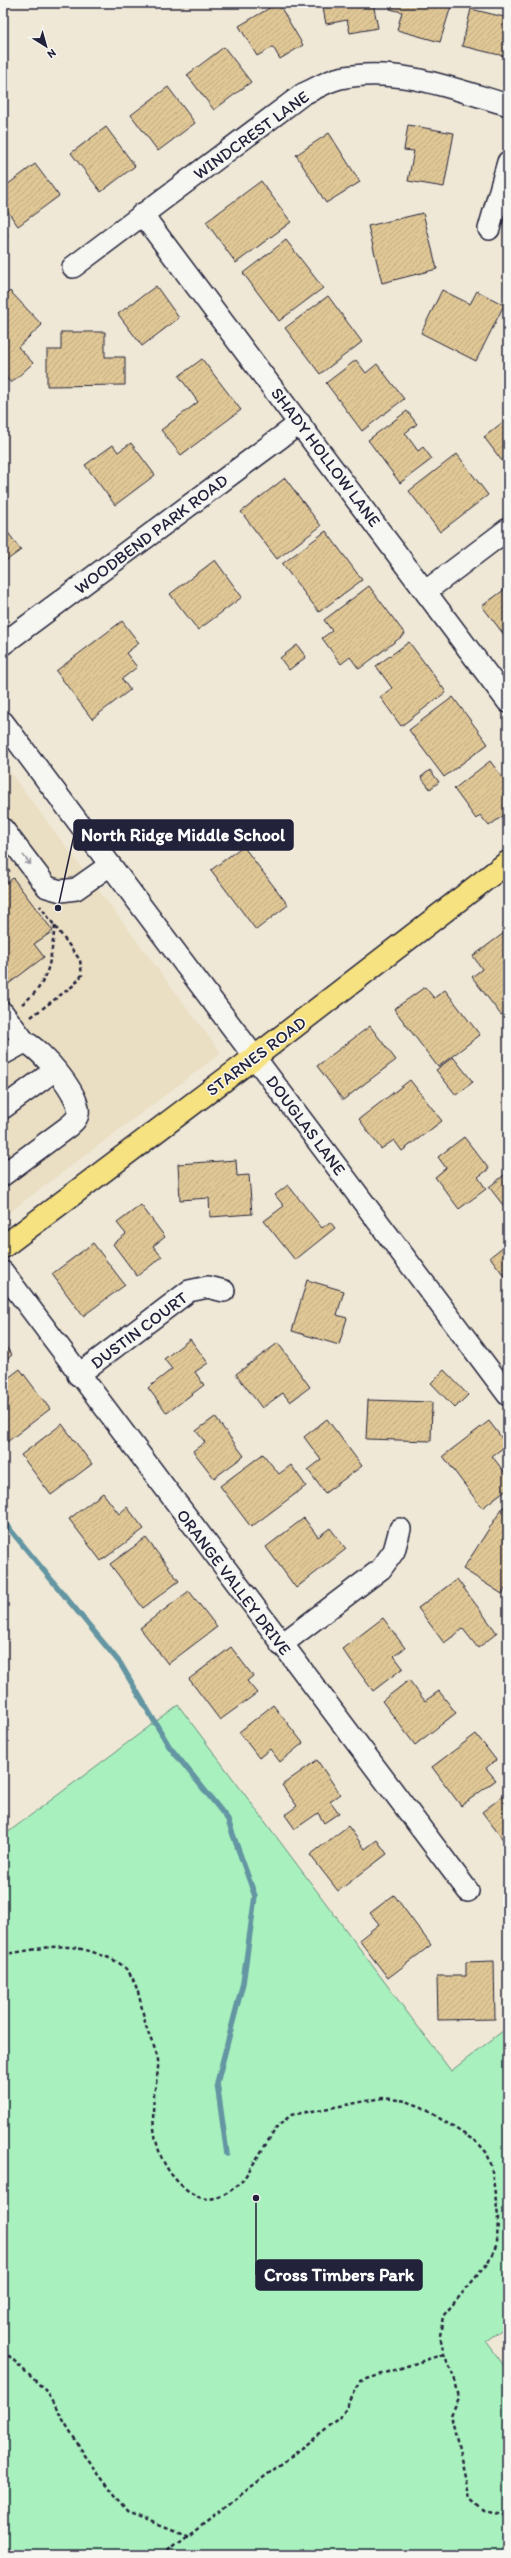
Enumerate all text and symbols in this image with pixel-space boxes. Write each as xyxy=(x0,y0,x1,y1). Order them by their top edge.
north arrow xyxy=(26,26,66,66)
text: N xyxy=(45,46,59,61)
street label: WINDCREST LANE xyxy=(189,86,313,184)
street label: SHADY HOLLOW LANE xyxy=(267,383,385,531)
street label: WOODBEND PARK ROAD xyxy=(70,470,232,598)
callout: North Ridge Middle School xyxy=(74,820,293,850)
text: North Ridge Middle School xyxy=(81,824,286,846)
one-way arrow xyxy=(23,854,31,865)
street label: STARNES ROAD xyxy=(202,1012,310,1100)
street label: DOUGLAS LANE xyxy=(262,1071,350,1179)
street label: DUSTIN COURT xyxy=(87,1287,192,1373)
street label: ORANGE VALLEY DRIVE xyxy=(173,1505,295,1659)
callout: Cross Timbers Park xyxy=(256,2260,422,2290)
text: Cross Timbers Park xyxy=(264,2264,415,2286)

